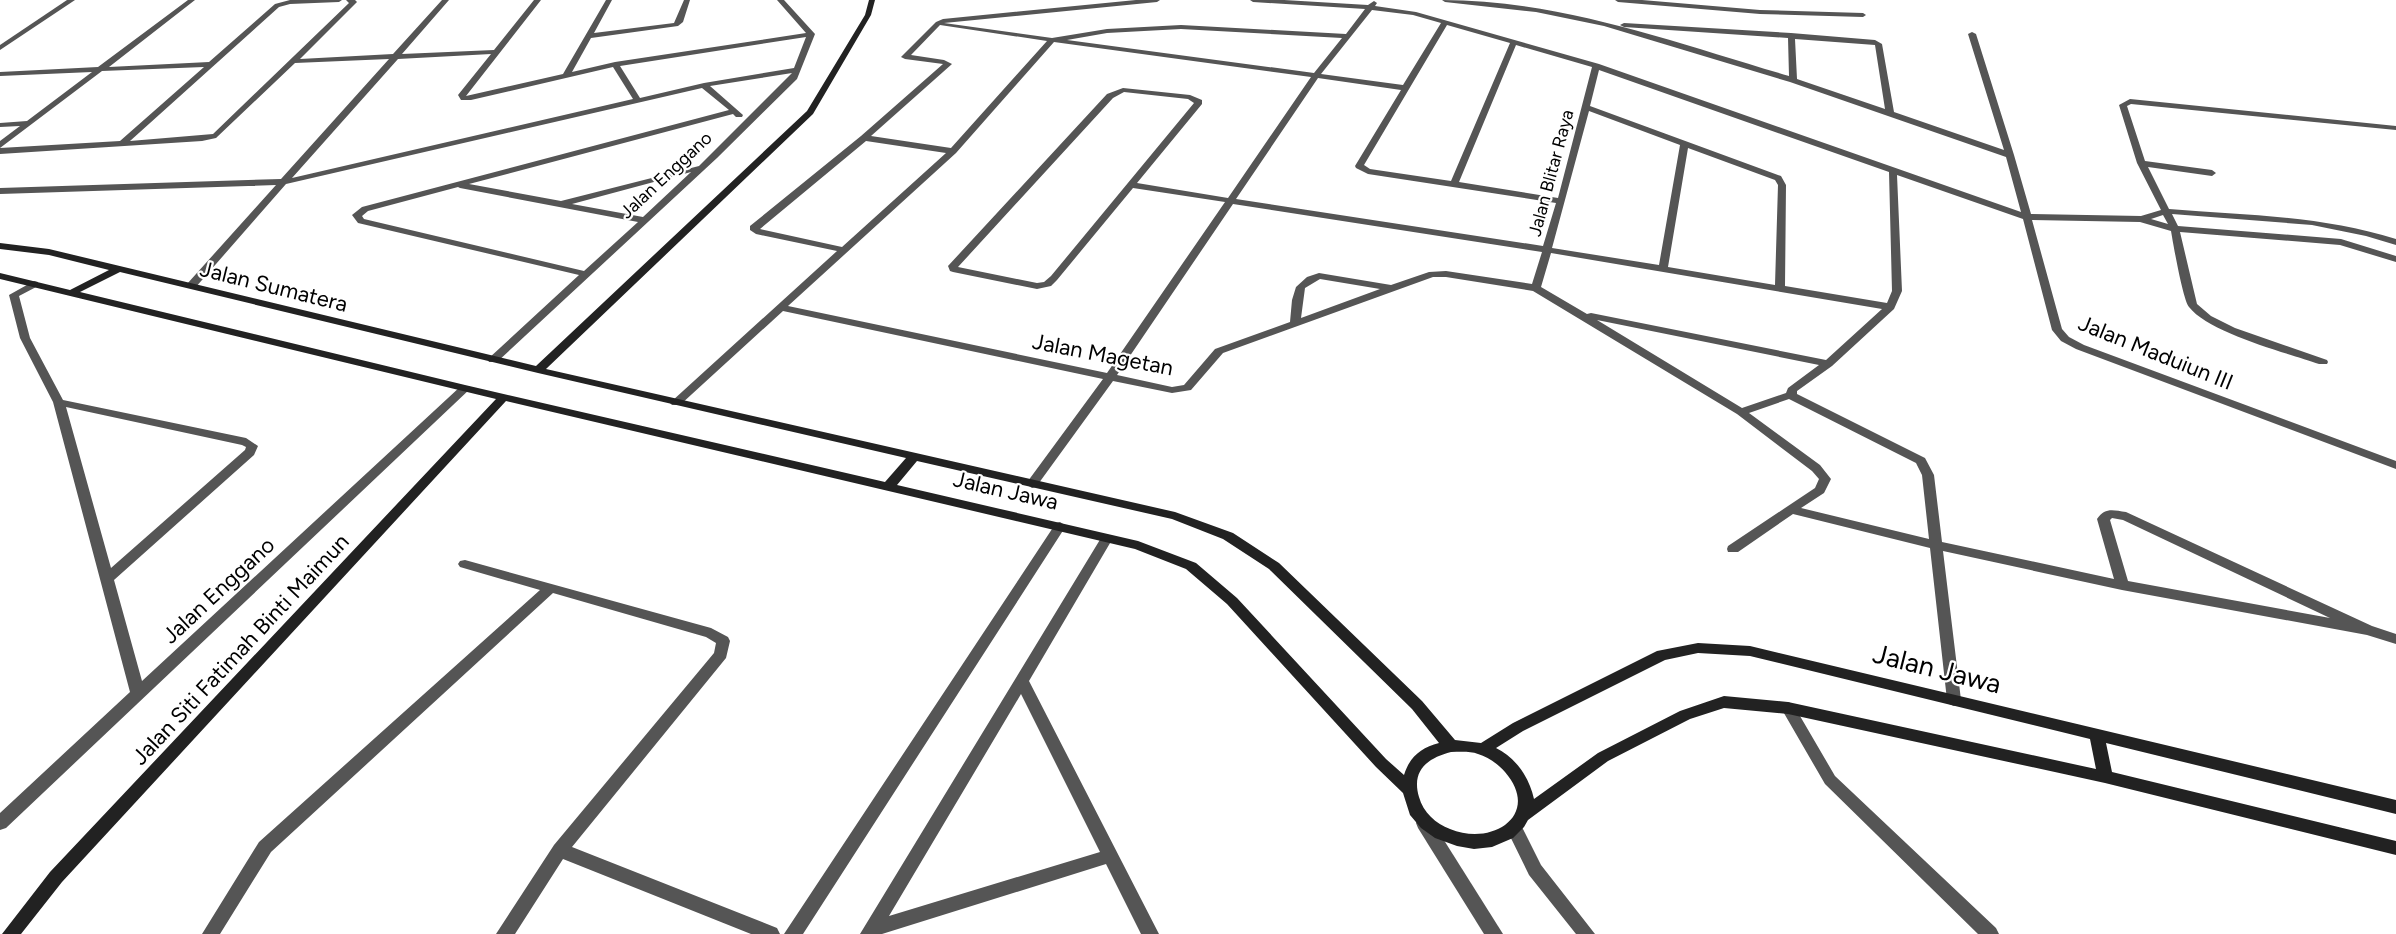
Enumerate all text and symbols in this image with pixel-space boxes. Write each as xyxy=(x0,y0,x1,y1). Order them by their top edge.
street label: Jalan Blitar Raya xyxy=(1523,107,1579,239)
street label: Jalan Enggano xyxy=(616,127,716,223)
street label: Jalan Sumatera xyxy=(197,255,350,318)
street label: Jalan Maduiun III xyxy=(2075,309,2237,396)
street label: Jalan Magetan xyxy=(1030,328,1176,381)
street label: Jalan Jawa xyxy=(951,465,1061,516)
street label: Jalan Siti Fatimah Binti Maimun xyxy=(126,528,355,770)
street label: Jalan Enggano xyxy=(157,531,280,649)
street label: Jalan Jawa xyxy=(1869,637,2005,700)

